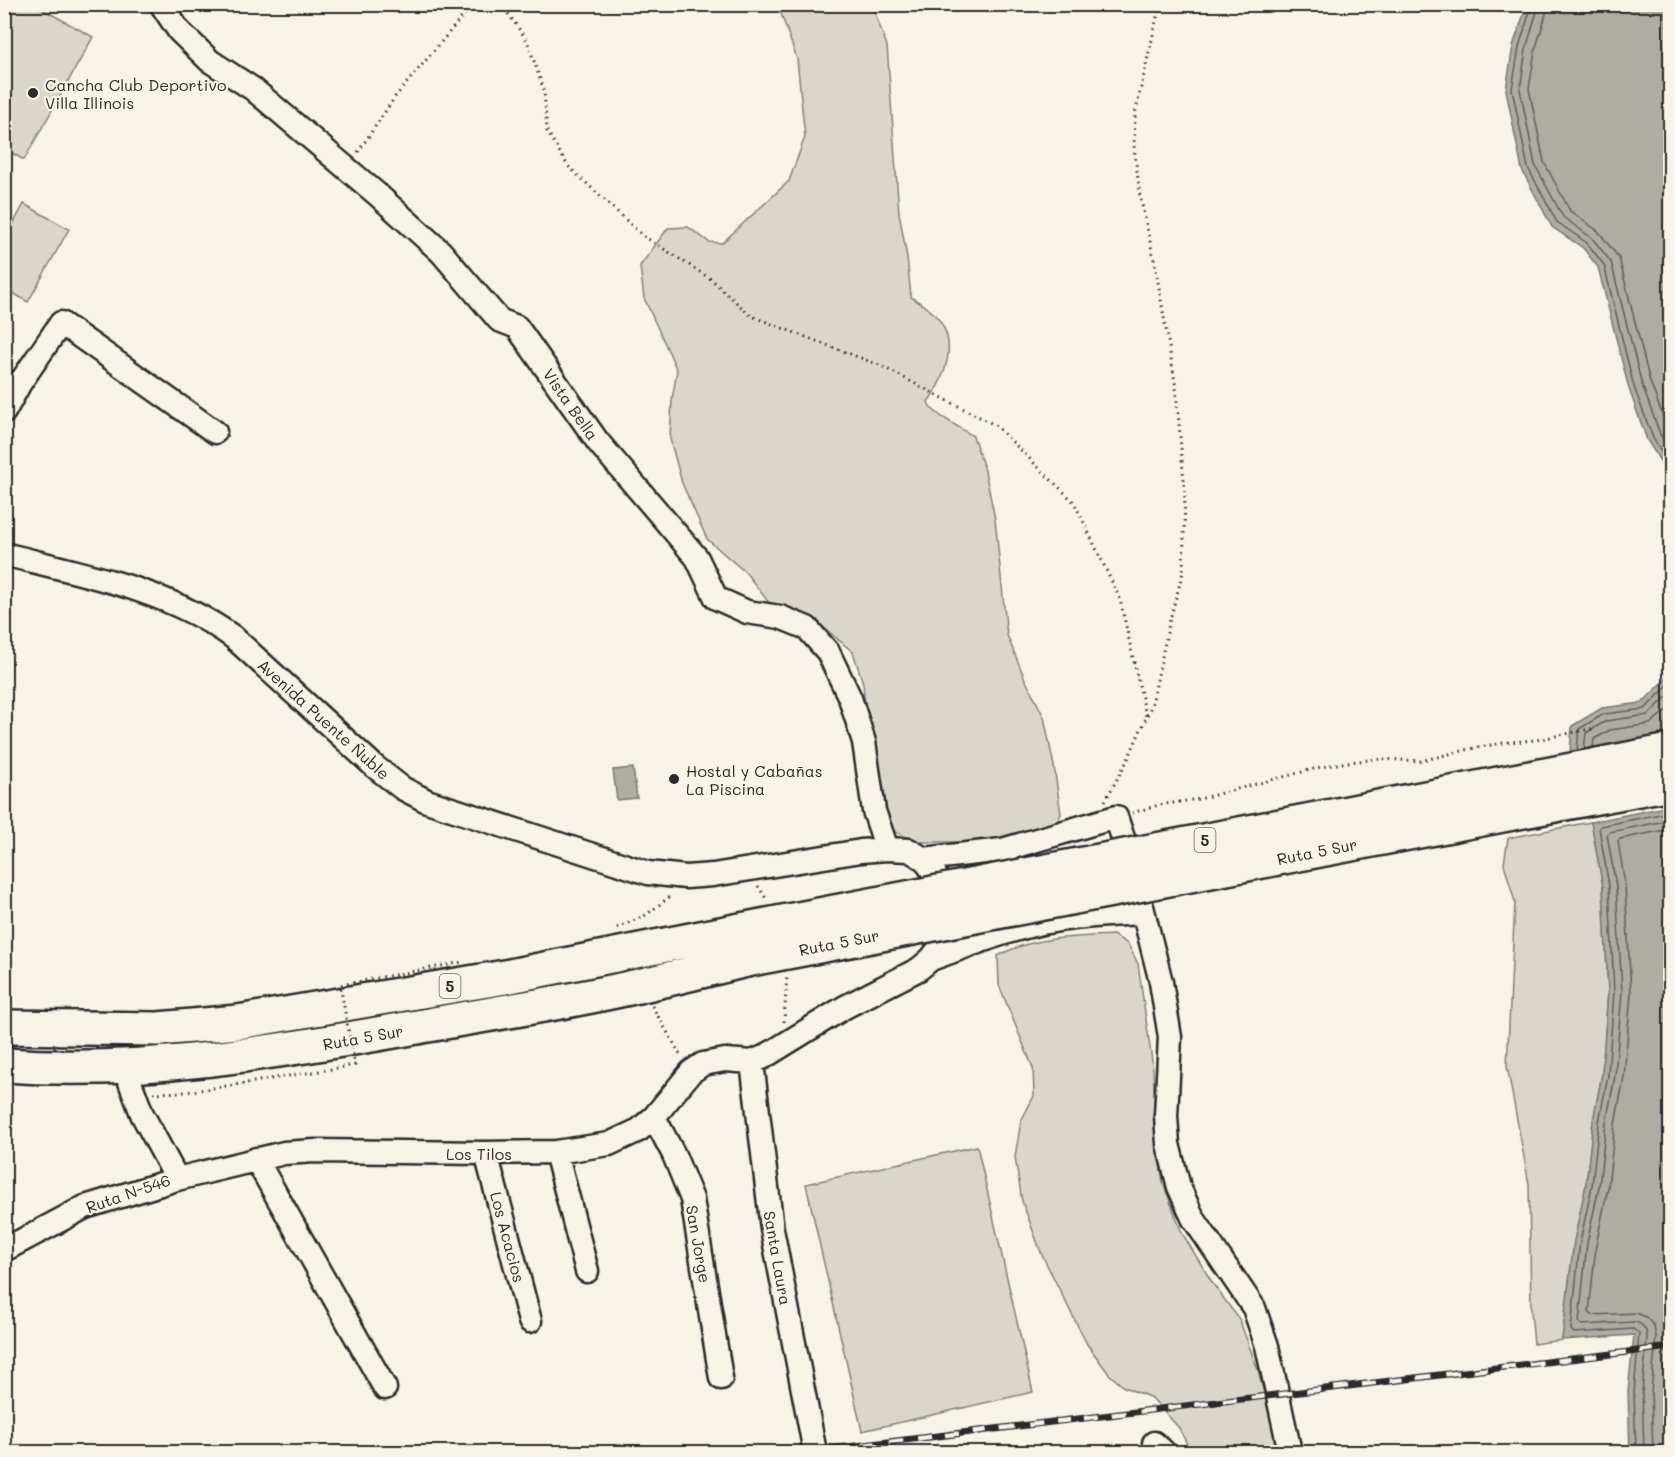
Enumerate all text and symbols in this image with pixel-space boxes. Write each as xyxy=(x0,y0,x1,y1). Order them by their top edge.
place label: Cancha Club Deportivo Villa Illinois xyxy=(45,74,226,113)
marker: Cancha Club Deportivo Villa Illinois xyxy=(26,86,40,100)
street label: Vista Bella xyxy=(539,364,603,444)
street label: Avenida Puente Ñuble xyxy=(253,654,395,784)
place label: Hostal y Cabañas La Piscina xyxy=(686,760,822,799)
marker: Hostal y Cabañas La Piscina xyxy=(667,772,681,786)
road number: 5 xyxy=(1194,828,1216,852)
street label: Ruta 5 Sur xyxy=(1275,833,1359,869)
street label: Ruta 5 Sur xyxy=(797,924,881,960)
road number: 5 xyxy=(440,974,460,998)
street label: Ruta 5 Sur xyxy=(321,1020,405,1054)
street label: Los Tilos xyxy=(446,1143,512,1164)
street label: Ruta N-546 xyxy=(83,1169,173,1217)
street label: Los Acacios xyxy=(486,1189,530,1285)
street label: San Jorge xyxy=(682,1204,716,1284)
street label: Santa Laura xyxy=(759,1209,797,1307)

